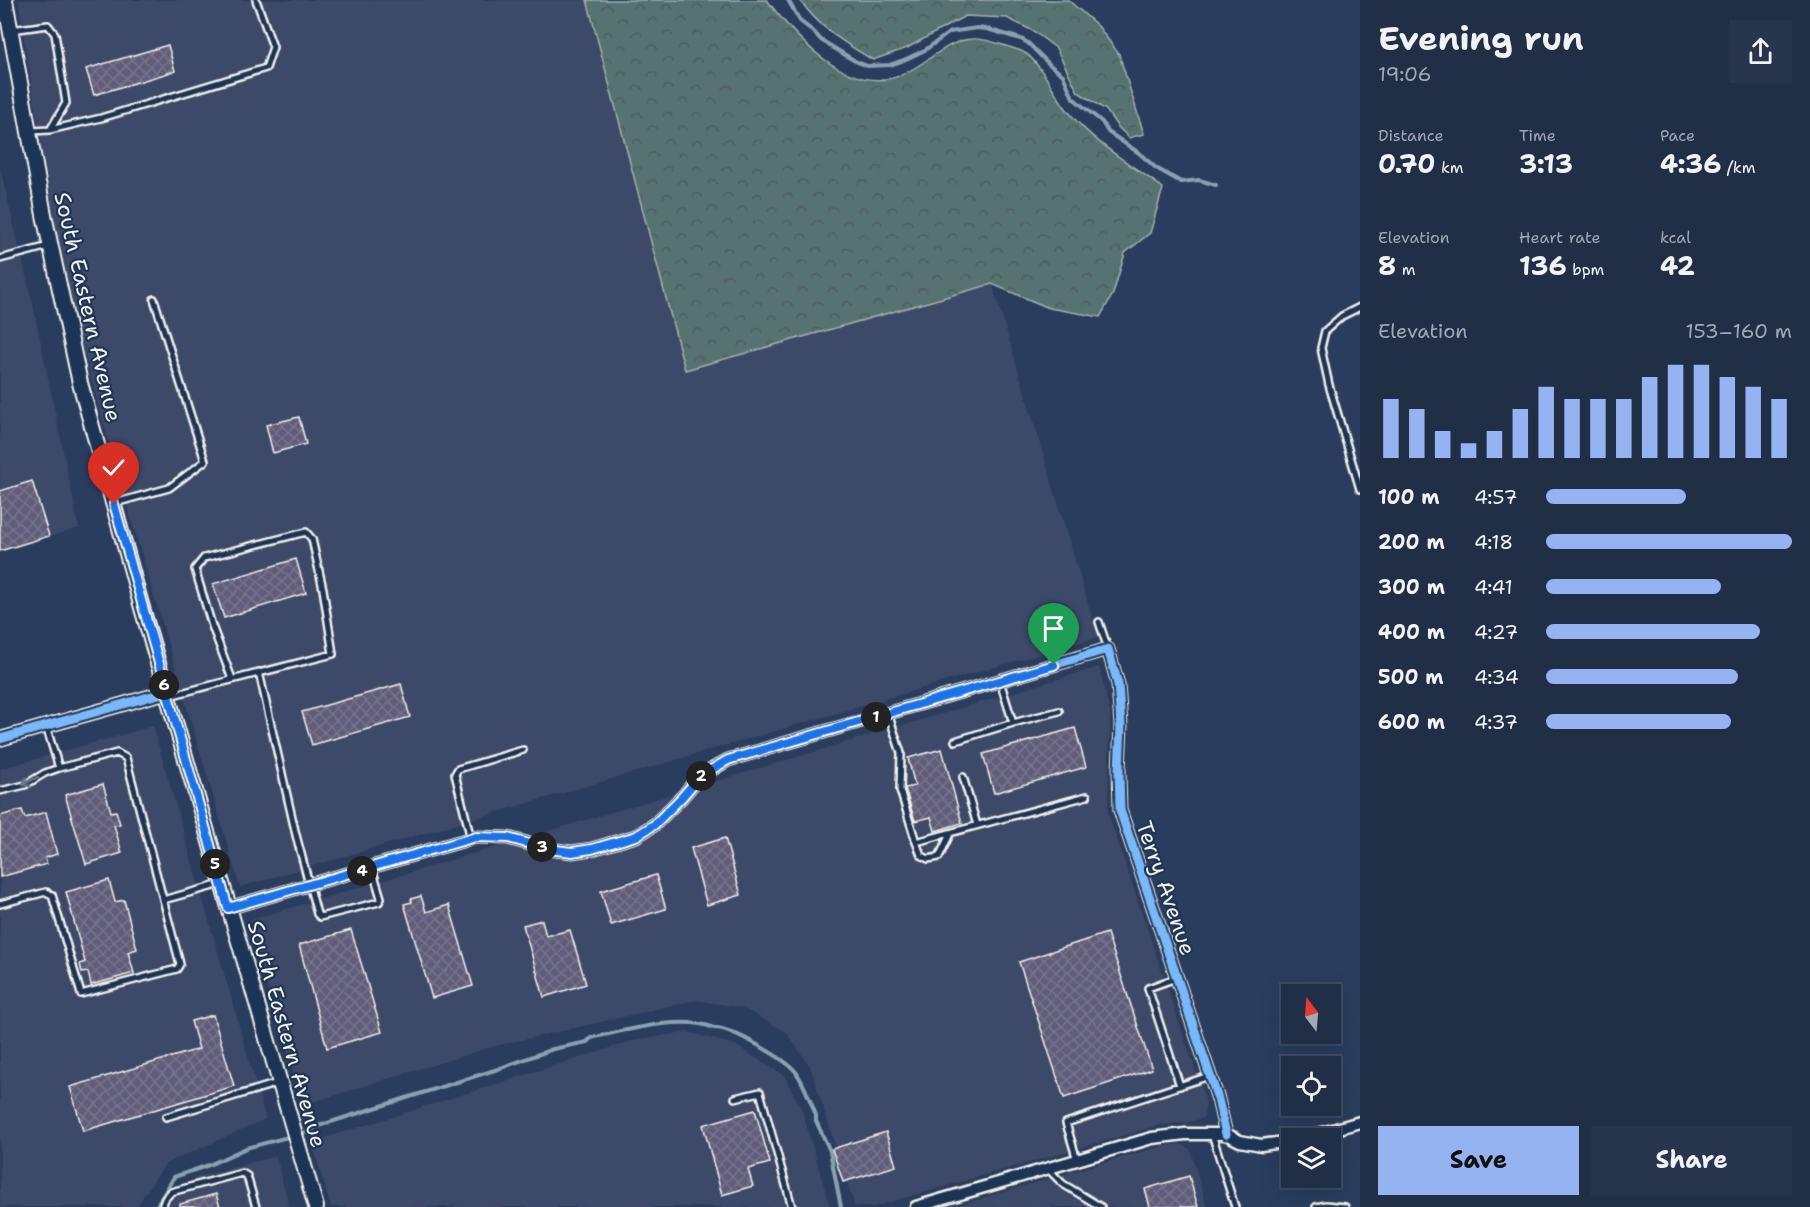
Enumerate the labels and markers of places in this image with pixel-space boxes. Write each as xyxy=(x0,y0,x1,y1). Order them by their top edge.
pin xyxy=(88,442,139,504)
pin xyxy=(1028,603,1079,665)
pin: 6 xyxy=(149,670,179,700)
pin: 1 xyxy=(861,702,891,732)
pin: 2 xyxy=(686,761,716,791)
pin: 3 xyxy=(527,832,557,862)
pin: 5 xyxy=(200,849,230,879)
pin: 4 xyxy=(347,856,377,886)

